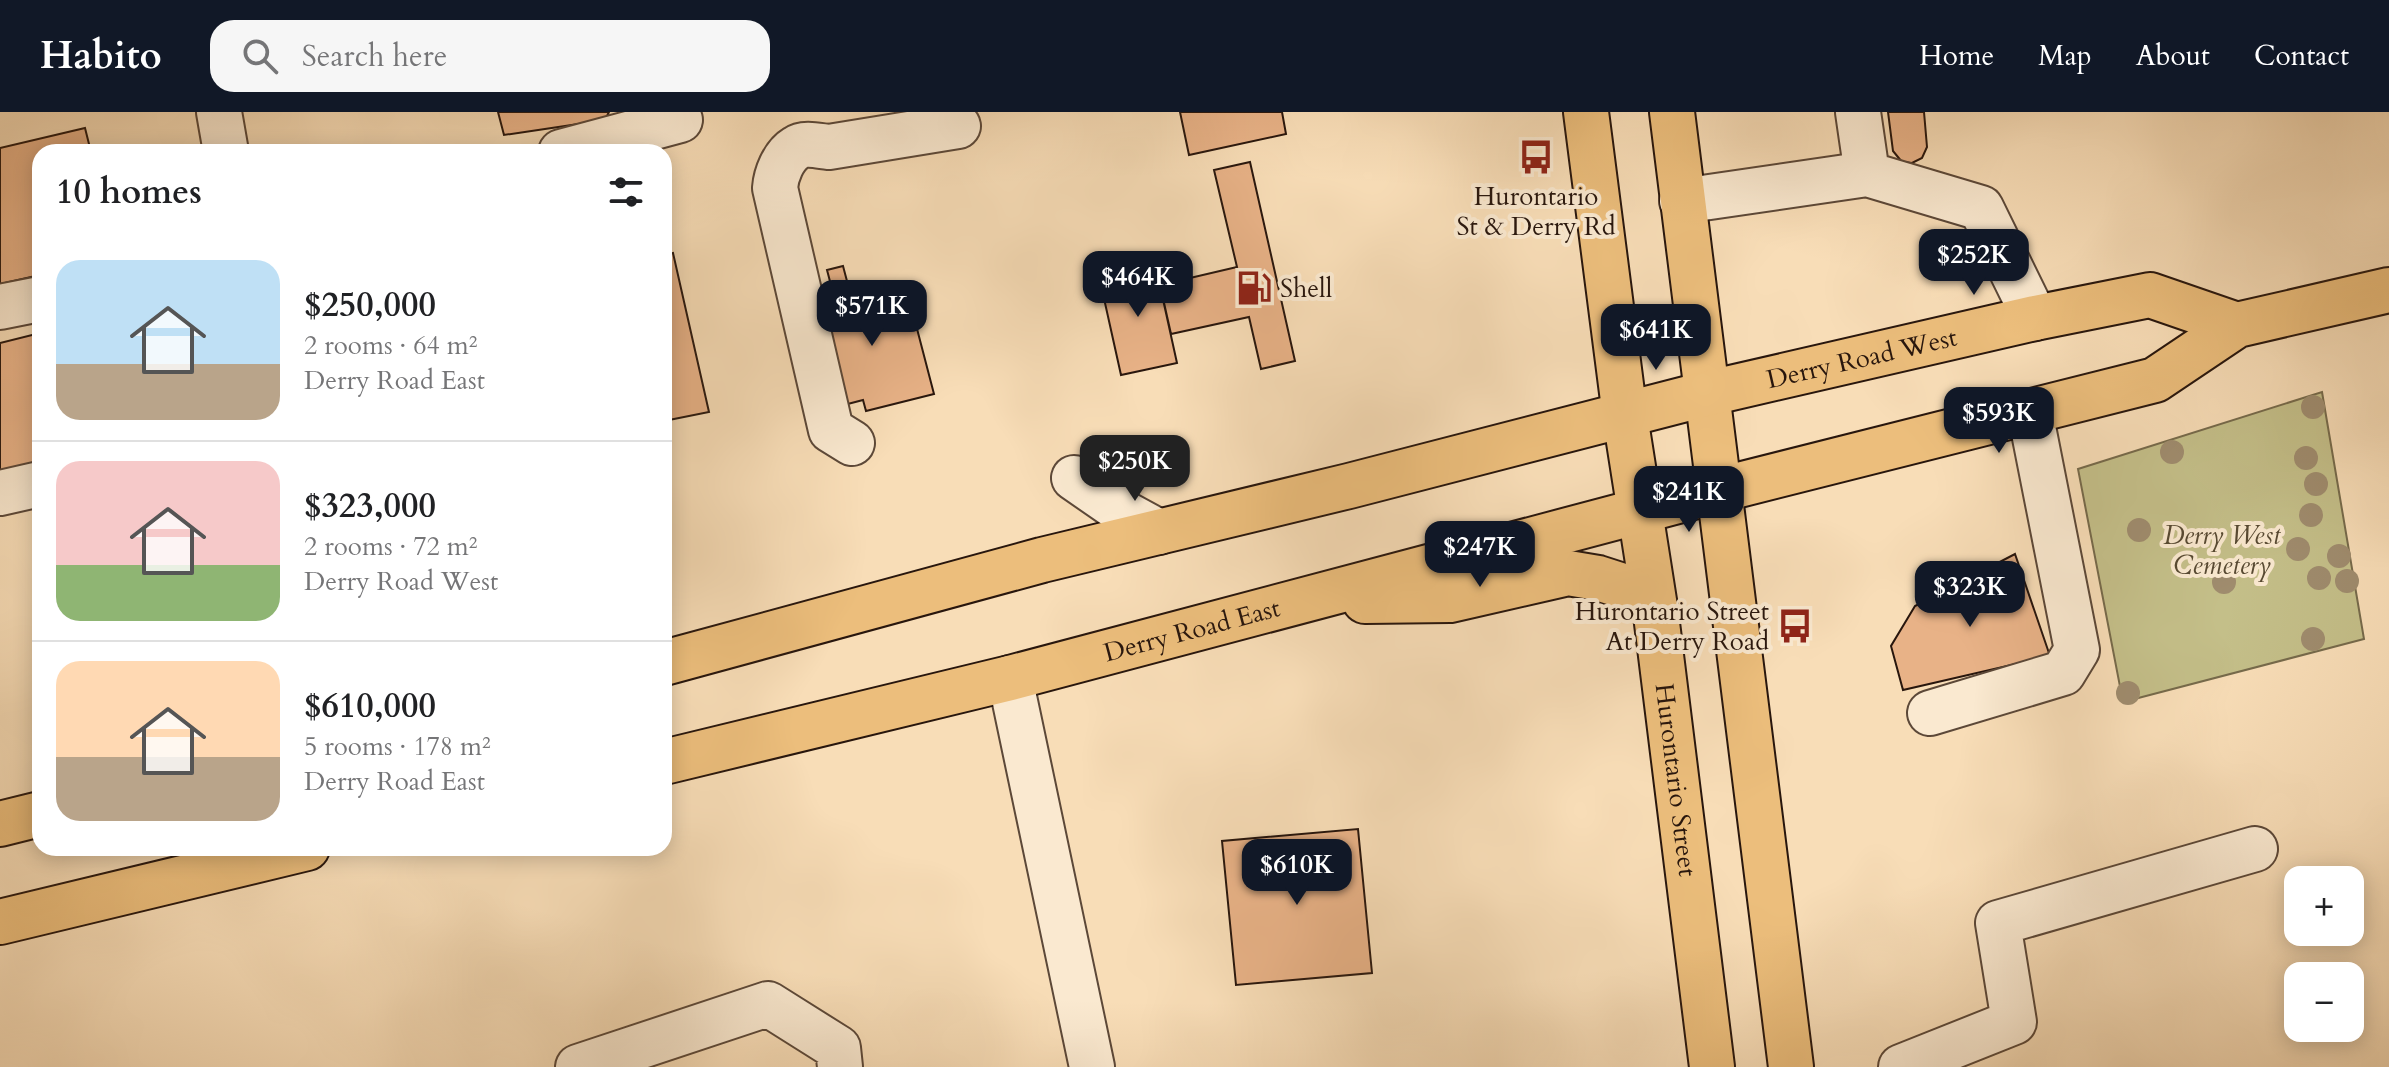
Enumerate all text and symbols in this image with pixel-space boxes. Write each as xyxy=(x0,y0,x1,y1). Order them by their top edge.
search box xyxy=(210,20,770,92)
text: Habito xyxy=(40,30,162,82)
icon: search xyxy=(238,34,282,78)
text: Search here xyxy=(302,36,447,77)
text: Home xyxy=(1919,37,1994,75)
text: Map xyxy=(2038,37,2092,75)
text: About xyxy=(2136,37,2210,75)
text: Contact xyxy=(2254,37,2349,75)
bus stop icon: Hurontario St & Derry Rd xyxy=(1517,138,1555,176)
text: 10 homes xyxy=(56,169,202,215)
icon: filters xyxy=(604,170,648,214)
place label: Hurontario St & Derry Rd xyxy=(1457,179,1616,244)
pin: $252K xyxy=(1918,229,2030,297)
text: $252K xyxy=(1937,237,2011,272)
pin: $464K xyxy=(1082,251,1194,319)
text: $464K xyxy=(1101,259,1175,294)
fuel station icon: Shell xyxy=(1235,269,1273,307)
place label: Shell xyxy=(1280,271,1333,306)
pin: $571K xyxy=(816,280,928,348)
text: $250,000 xyxy=(304,282,436,328)
text: $571K xyxy=(835,288,909,323)
icon: home xyxy=(120,292,216,388)
pin: $641K xyxy=(1600,304,1712,372)
text: $641K xyxy=(1619,312,1693,347)
street label: Derry Road West xyxy=(1763,320,1960,397)
text: 2 rooms · 64 m² xyxy=(304,328,477,363)
text: Derry Road East xyxy=(304,363,485,398)
pin: $593K xyxy=(1943,387,2055,455)
text: $593K xyxy=(1962,395,2036,430)
pin: $250K xyxy=(1079,435,1191,503)
text: $250K xyxy=(1098,443,1172,478)
pin: $241K xyxy=(1633,466,1745,534)
text: $241K xyxy=(1652,474,1726,509)
text: $323,000 xyxy=(304,483,436,529)
icon: home xyxy=(120,493,216,589)
park label: Derry West Cemetery xyxy=(2164,518,2281,583)
pin: $247K xyxy=(1424,521,1536,589)
text: 2 rooms · 72 m² xyxy=(304,529,477,564)
text: $247K xyxy=(1443,529,1517,564)
pin: $323K xyxy=(1914,561,2026,629)
text: Derry Road West xyxy=(304,564,498,599)
text: $323K xyxy=(1933,569,2007,604)
street label: Derry Road East xyxy=(1100,590,1284,670)
place label: Hurontario Street At Derry Road xyxy=(1575,594,1769,659)
bus stop icon: Hurontario Street At Derry Road xyxy=(1776,607,1814,645)
street label: Hurontario Street xyxy=(1647,681,1705,878)
text: $610,000 xyxy=(304,683,436,729)
icon: home xyxy=(120,693,216,789)
text: 5 rooms · 178 m² xyxy=(304,729,491,764)
text: Derry Road East xyxy=(304,764,485,799)
pin: $610K xyxy=(1241,839,1353,907)
text: $610K xyxy=(1260,847,1334,882)
map controls xyxy=(2284,866,2364,1042)
button: + xyxy=(2284,866,2364,946)
button: − xyxy=(2284,962,2364,1042)

